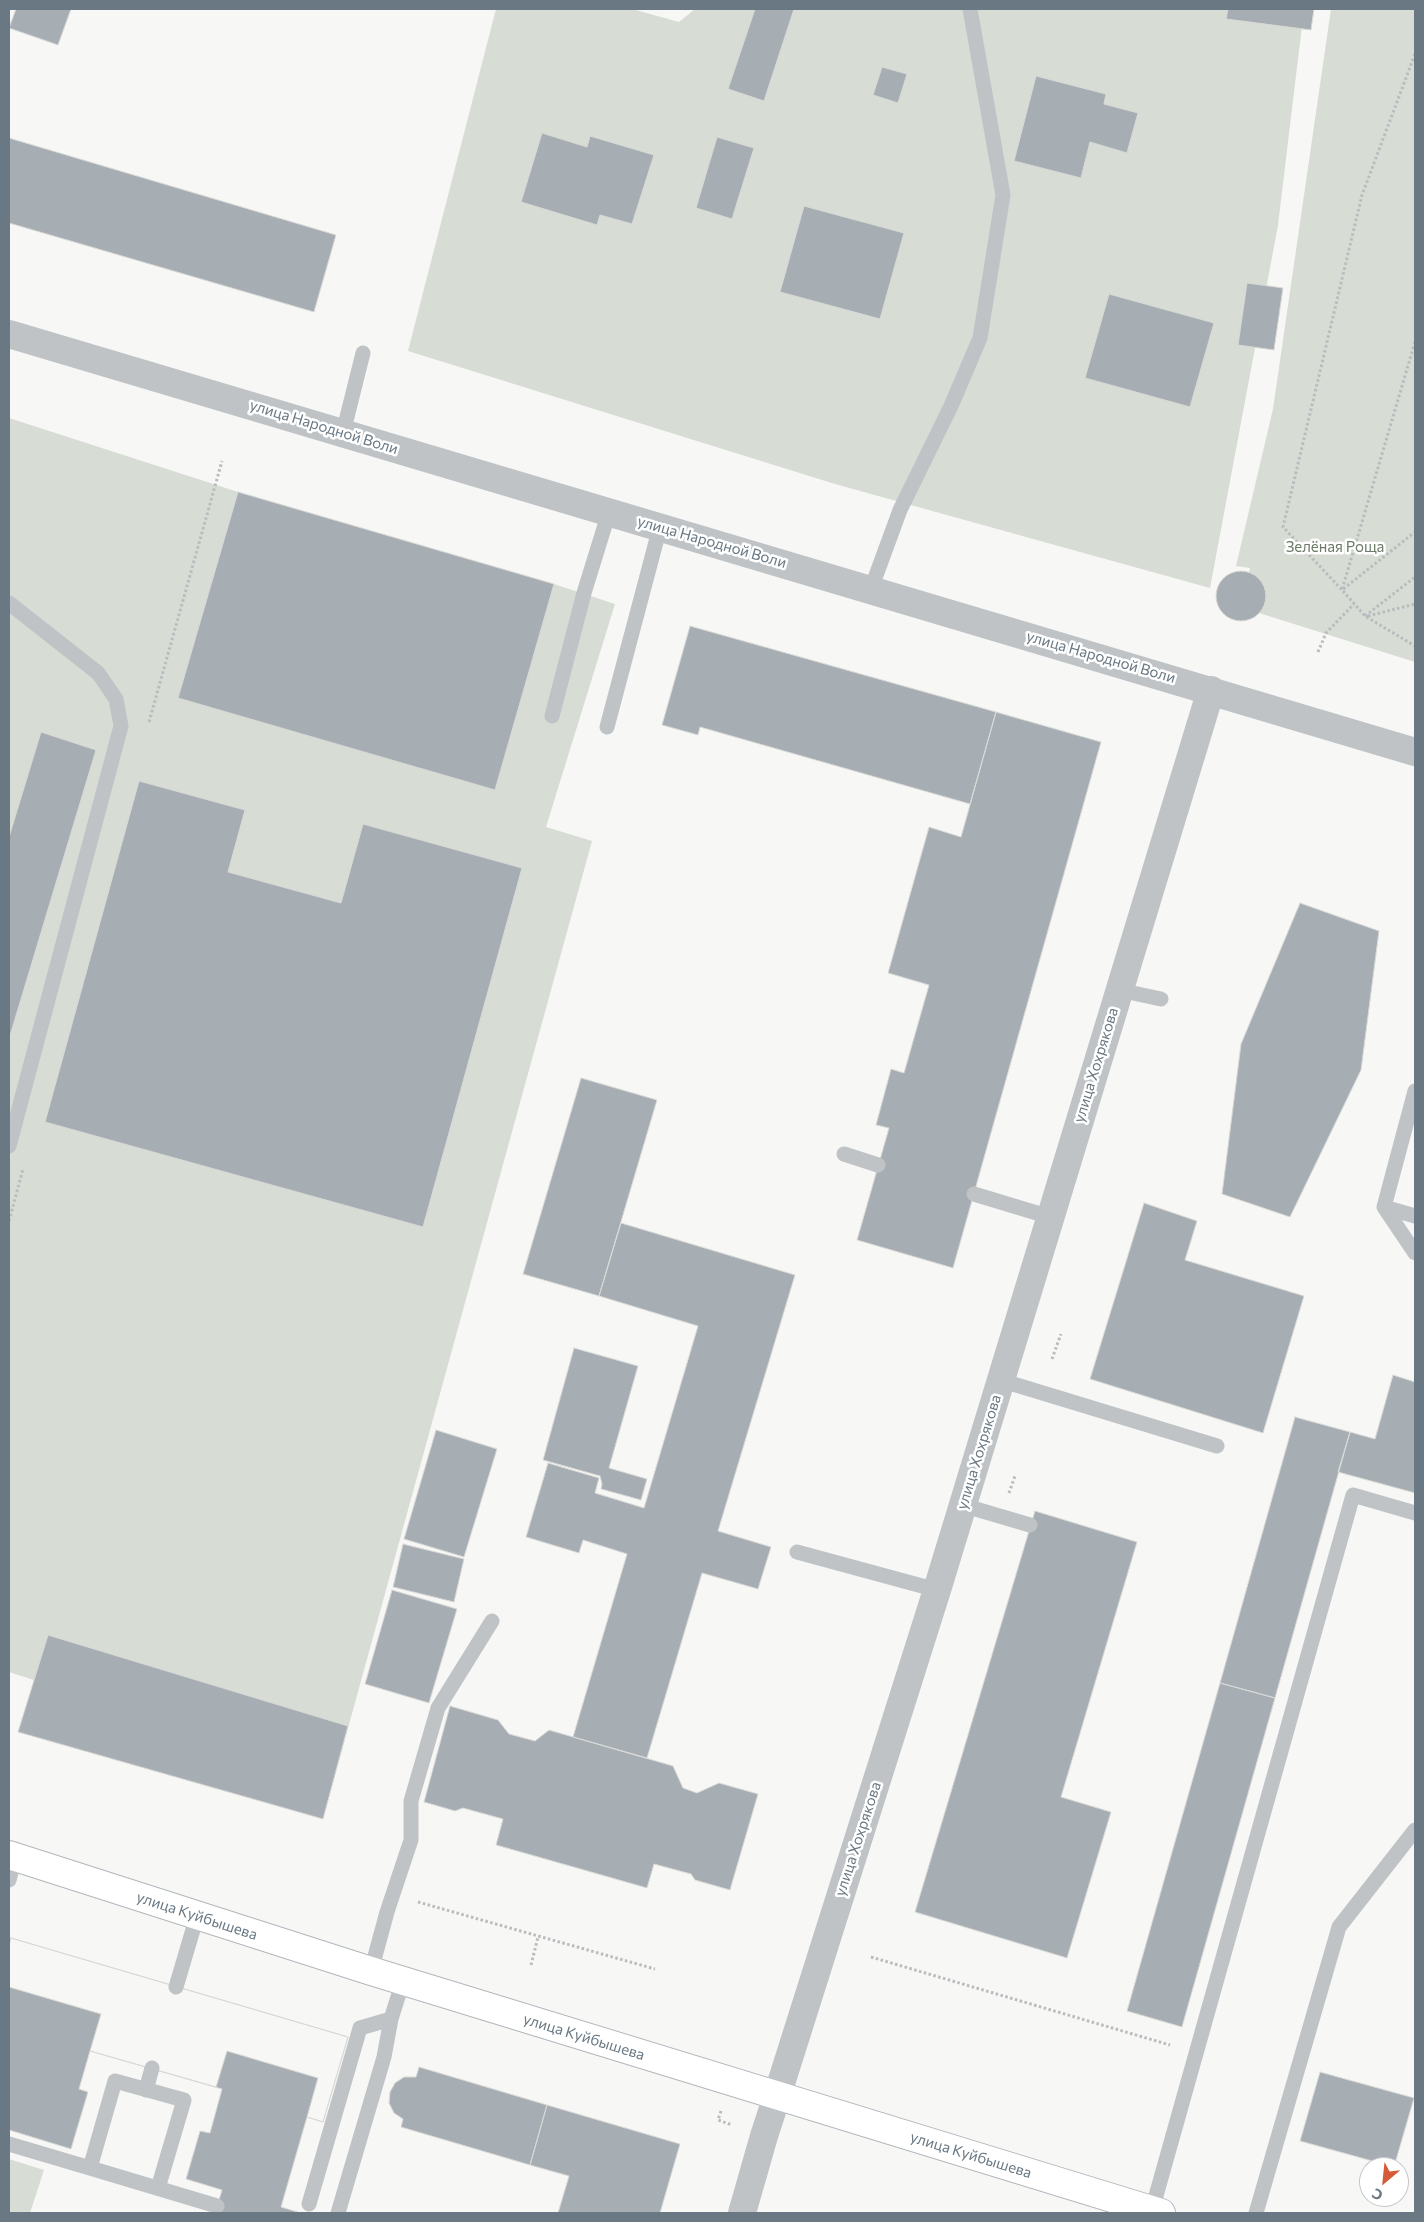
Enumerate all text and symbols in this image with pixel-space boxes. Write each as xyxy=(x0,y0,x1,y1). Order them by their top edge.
street label: улица Народной Воли xyxy=(248,396,400,458)
street label: улица Народной Воли xyxy=(635,512,789,572)
park label: Зелёная Роща xyxy=(1286,538,1384,556)
street label: улица Народной Воли xyxy=(1024,627,1178,687)
street label: улица Хохрякова xyxy=(1070,1005,1122,1125)
street label: улица Хохрякова xyxy=(953,1392,1005,1512)
street label: улица Хохрякова xyxy=(831,1780,885,1898)
street label: улица Куйбышева xyxy=(134,1888,260,1944)
street label: улица Куйбышева xyxy=(521,2010,647,2064)
street label: улица Куйбышева xyxy=(908,2128,1034,2182)
north arrow xyxy=(1359,2157,1409,2207)
text: С xyxy=(1369,2185,1385,2205)

